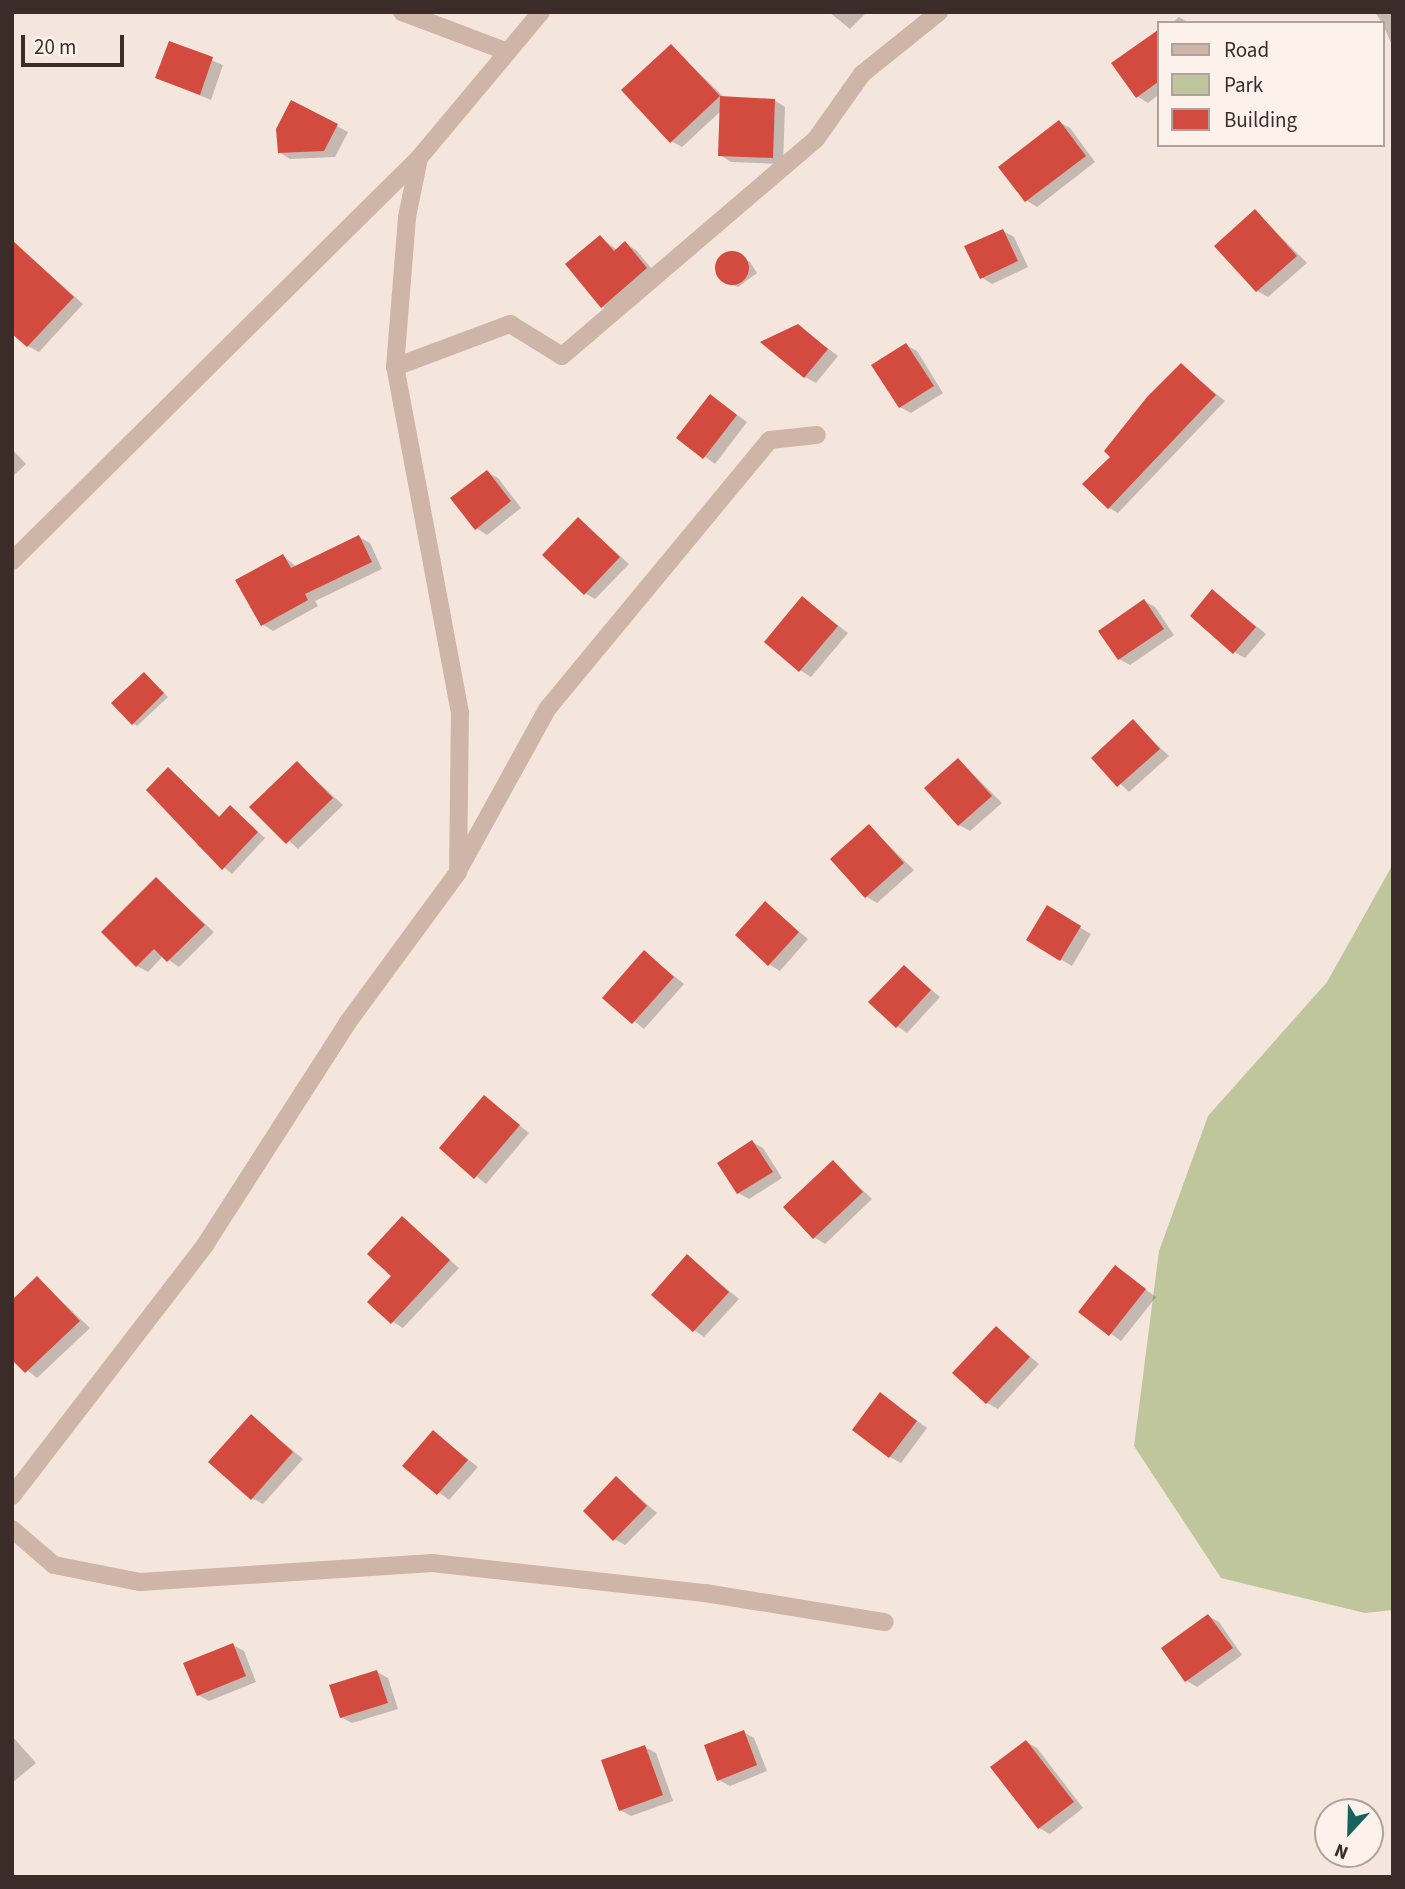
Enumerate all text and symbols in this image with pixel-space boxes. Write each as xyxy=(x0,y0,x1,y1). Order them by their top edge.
scale bar xyxy=(24,21,128,65)
legend xyxy=(1156,21,1384,147)
text: 20 m xyxy=(34,32,76,62)
text: Road xyxy=(1224,35,1269,65)
text: Park xyxy=(1224,70,1263,100)
text: Building xyxy=(1224,105,1297,135)
north arrow xyxy=(1314,1798,1384,1868)
text: N xyxy=(1331,1836,1353,1866)

